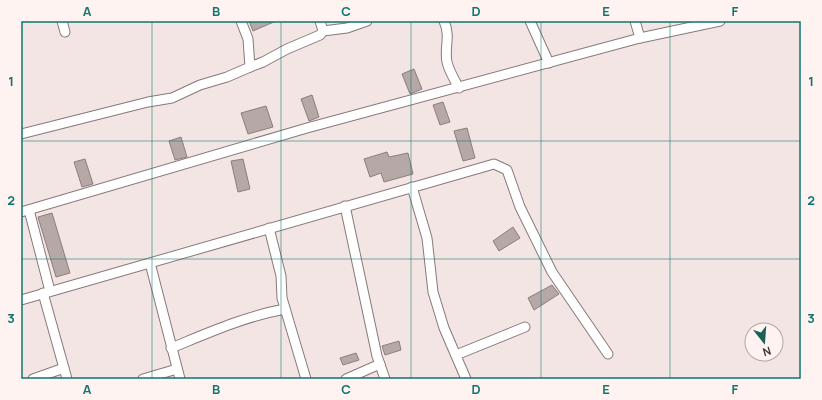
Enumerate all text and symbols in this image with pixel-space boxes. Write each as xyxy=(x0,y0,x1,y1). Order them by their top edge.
text: A xyxy=(83,2,92,20)
text: B xyxy=(212,2,220,20)
text: C xyxy=(341,2,351,20)
text: D xyxy=(471,2,481,20)
text: E xyxy=(602,2,610,20)
text: F xyxy=(732,2,739,20)
text: 1 xyxy=(8,72,14,90)
text: 1 xyxy=(808,72,814,90)
text: 2 xyxy=(7,191,15,209)
text: 2 xyxy=(807,191,815,209)
text: 3 xyxy=(7,309,15,327)
text: 3 xyxy=(807,309,815,327)
north arrow xyxy=(744,322,784,362)
text: N xyxy=(761,344,773,360)
text: A xyxy=(83,380,92,398)
text: B xyxy=(212,380,220,398)
text: C xyxy=(341,380,351,398)
text: D xyxy=(471,380,481,398)
text: E xyxy=(602,380,610,398)
text: F xyxy=(732,380,739,398)

